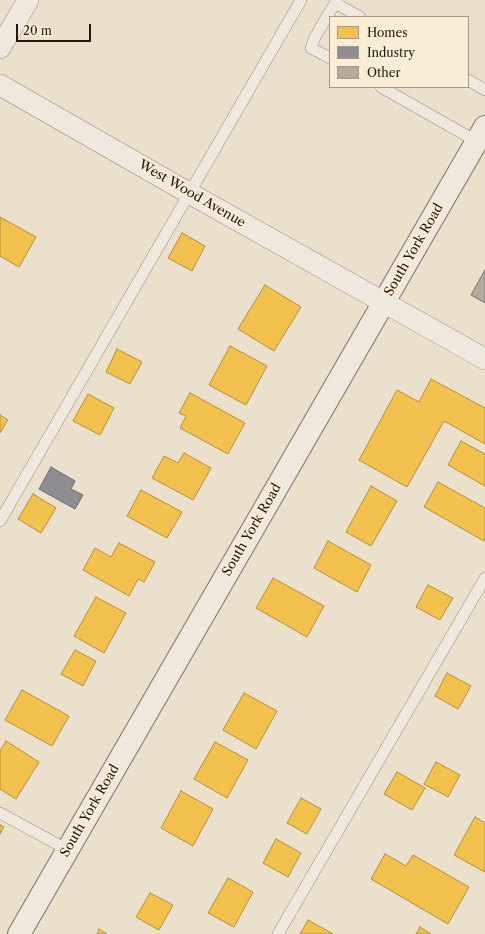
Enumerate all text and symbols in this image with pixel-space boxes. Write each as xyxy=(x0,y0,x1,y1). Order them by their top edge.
scale bar xyxy=(18,16,93,42)
legend xyxy=(329,16,469,88)
text: 20 m xyxy=(23,23,52,38)
text: Homes xyxy=(367,25,407,40)
text: Industry xyxy=(367,45,415,60)
text: Other xyxy=(367,65,401,80)
street label: West Wood Avenue xyxy=(136,157,248,231)
street label: South York Road xyxy=(381,201,447,299)
street label: South York Road xyxy=(219,481,285,579)
street label: South York Road xyxy=(57,762,123,860)

